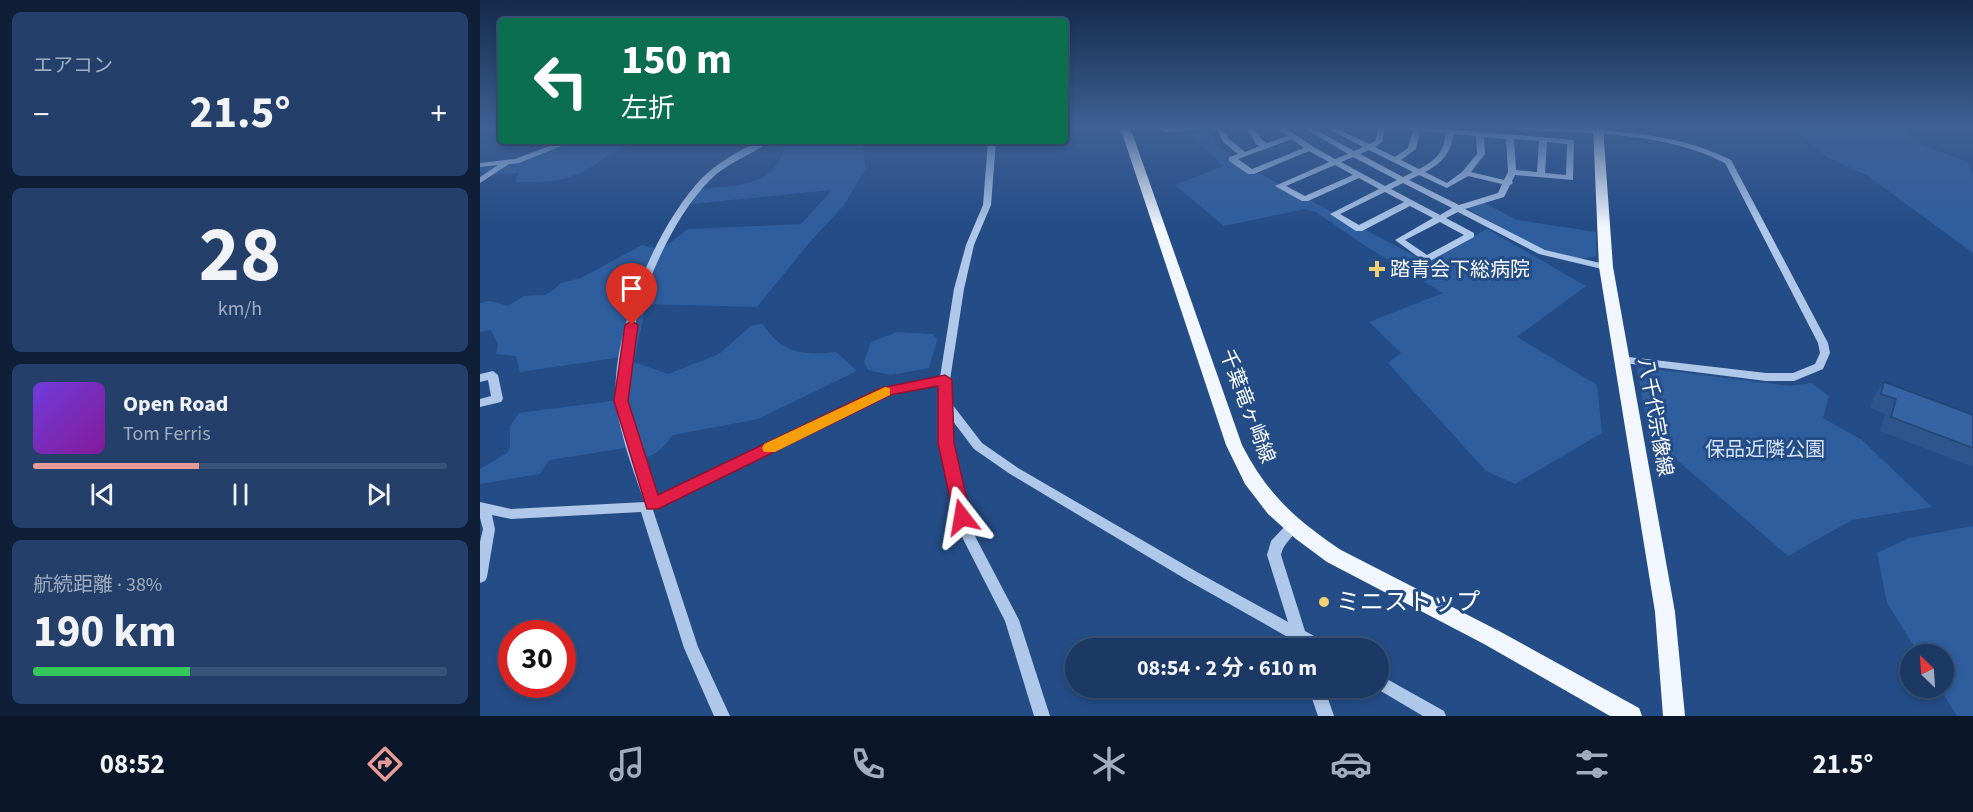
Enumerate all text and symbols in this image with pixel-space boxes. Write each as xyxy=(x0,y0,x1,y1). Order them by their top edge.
text: 150 m xyxy=(621,30,732,90)
icon: left xyxy=(522,42,600,120)
text: エアコン xyxy=(33,52,113,80)
text: 21.5° xyxy=(189,81,291,145)
text: 左折 xyxy=(621,89,675,128)
text: − xyxy=(33,91,49,138)
text: + xyxy=(431,91,447,138)
text: 28 xyxy=(199,200,281,311)
place label: 踏青会下総病院 xyxy=(1390,256,1530,284)
marker: 踏青会下総病院 xyxy=(1368,260,1386,278)
pin xyxy=(606,263,657,325)
icon: arrive xyxy=(615,272,648,305)
text: km/h xyxy=(218,295,262,323)
street label: 千葉竜ヶ崎線 xyxy=(1212,345,1282,467)
street label: 八千代宗像線 xyxy=(1631,356,1679,479)
text: Open Road xyxy=(123,388,228,420)
text: Tom Ferris xyxy=(123,420,211,448)
park label: 保品近隣公園 xyxy=(1705,436,1825,464)
icon: previous xyxy=(86,478,119,511)
icon: pause xyxy=(224,478,257,511)
icon: next xyxy=(362,478,395,511)
position arrow xyxy=(930,485,994,549)
text: 航続距離 · 38% xyxy=(33,571,162,599)
place label: ミニストップ xyxy=(1336,585,1480,620)
marker: ミニストップ xyxy=(1317,595,1331,609)
text: 190 km xyxy=(33,600,177,664)
speed limit sign: 30 xyxy=(498,620,576,698)
north arrow xyxy=(1900,644,1954,698)
map controls xyxy=(1900,644,1954,698)
text: 08:54 · 2 分 · 610 m xyxy=(1137,652,1317,684)
icon: directions xyxy=(364,743,406,785)
icon: music xyxy=(606,743,648,785)
icon: phone xyxy=(847,743,889,785)
icon: climate xyxy=(1088,743,1130,785)
icon: car xyxy=(1330,743,1372,785)
icon: filters xyxy=(1571,743,1613,785)
text: 08:52 xyxy=(100,745,165,784)
text: 21.5° xyxy=(1813,745,1873,784)

